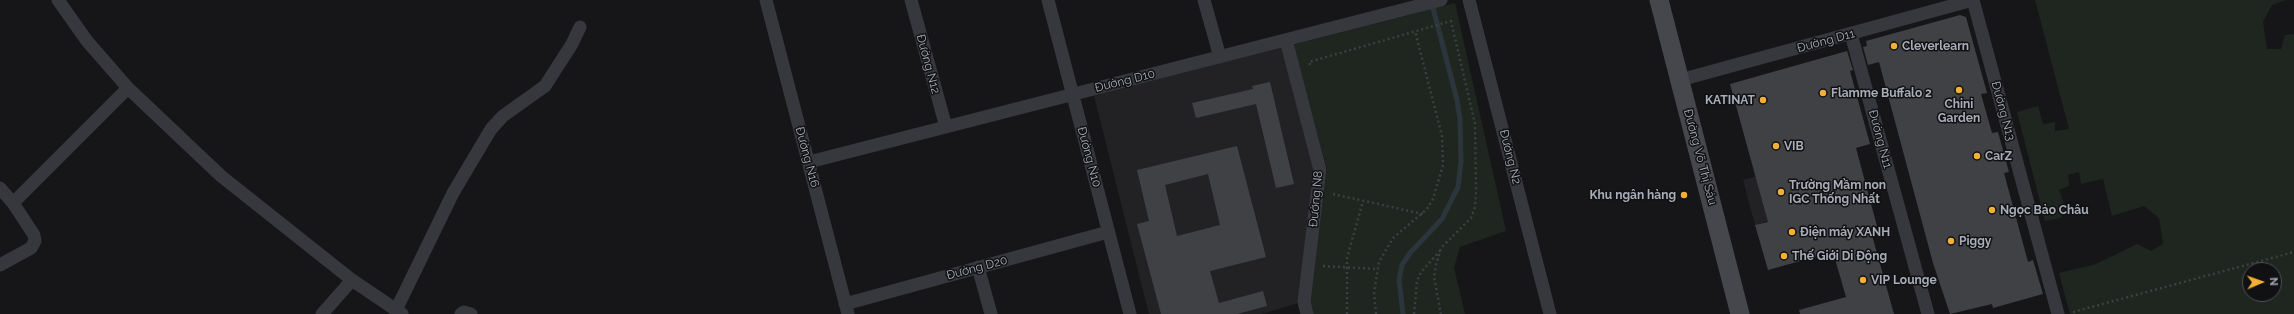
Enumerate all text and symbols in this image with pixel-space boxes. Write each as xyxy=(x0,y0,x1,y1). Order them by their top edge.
street label: Đường D11 xyxy=(1796,26,1856,56)
street label: Đường N12 xyxy=(913,33,943,95)
place label: Cleverlearn xyxy=(1902,39,1969,53)
marker: Cleverlearn xyxy=(1889,41,1899,51)
street label: Đường D10 xyxy=(1093,67,1157,95)
street label: Đường N13 xyxy=(1988,80,2018,142)
marker: Chini Garden xyxy=(1954,85,1964,95)
place label: Flamme Buffalo 2 xyxy=(1831,86,1932,100)
marker: Flamme Buffalo 2 xyxy=(1818,88,1828,98)
place label: KATINAT xyxy=(1705,93,1755,107)
marker: KATINAT xyxy=(1758,95,1768,105)
place label: Chini Garden xyxy=(1938,97,1980,125)
street label: Đường Võ Thị Sáu xyxy=(1680,107,1720,207)
street label: Đường N11 xyxy=(1865,108,1895,170)
street label: Đường N16 xyxy=(792,125,822,189)
street label: Đường N10 xyxy=(1074,125,1104,189)
street label: Đường N2 xyxy=(1496,128,1524,186)
place label: VIB xyxy=(1784,139,1804,153)
marker: VIB xyxy=(1771,141,1781,151)
place label: CarZ xyxy=(1985,149,2012,163)
marker: CarZ xyxy=(1972,151,1982,161)
street label: Đường N8 xyxy=(1306,170,1326,228)
place label: Trường Mầm non IGC Thống Nhất xyxy=(1789,178,1886,206)
marker: Trường Mầm non IGC Thống Nhất xyxy=(1776,187,1786,197)
place label: Khu ngân hàng xyxy=(1590,188,1676,202)
marker: Khu ngân hàng xyxy=(1679,190,1689,200)
place label: Ngọc Bảo Châu xyxy=(2000,203,2089,217)
marker: Ngọc Bảo Châu xyxy=(1987,205,1997,215)
place label: Điện máy XANH xyxy=(1800,225,1890,239)
marker: Điện máy XANH xyxy=(1787,227,1797,237)
place label: Piggy xyxy=(1959,234,1991,248)
marker: Piggy xyxy=(1946,236,1956,246)
place label: Thế Giới Di Động xyxy=(1792,249,1887,263)
marker: Thế Giới Di Động xyxy=(1779,251,1789,261)
street label: Đường D20 xyxy=(945,253,1009,283)
north arrow xyxy=(2242,262,2282,302)
place label: VIP Lounge xyxy=(1871,273,1937,287)
marker: VIP Lounge xyxy=(1858,275,1868,285)
text: N xyxy=(2267,277,2280,286)

